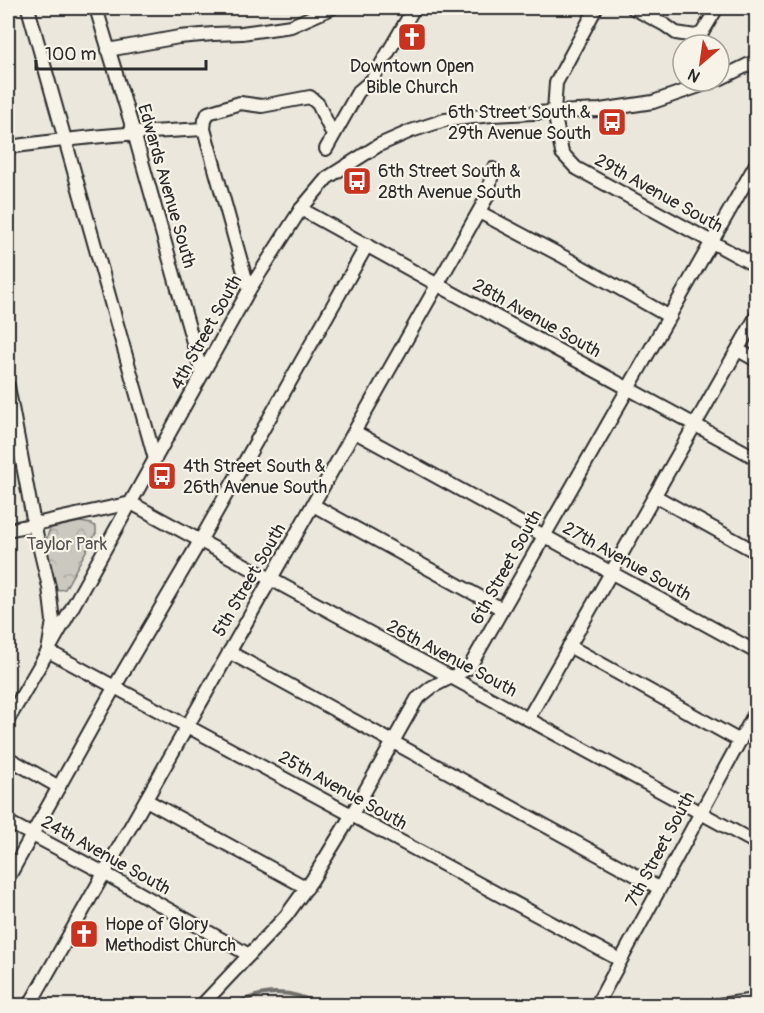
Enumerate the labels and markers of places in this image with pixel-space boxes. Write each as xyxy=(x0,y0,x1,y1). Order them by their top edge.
church icon: Downtown Open Bible Church xyxy=(396,21,428,53)
place label: Downtown Open Bible Church xyxy=(350,55,474,99)
place label: 6th Street South & 29th Avenue South xyxy=(448,101,591,145)
bus stop icon: 6th Street South & 29th Avenue South xyxy=(596,106,628,138)
place label: 6th Street South & 28th Avenue South xyxy=(378,160,521,204)
bus stop icon: 6th Street South & 28th Avenue South xyxy=(341,165,373,197)
place label: 4th Street South & 26th Avenue South xyxy=(183,455,327,499)
bus stop icon: 4th Street South & 26th Avenue South xyxy=(146,460,178,492)
place label: Hope of Glory Methodist Church xyxy=(105,913,236,957)
church icon: Hope of Glory Methodist Church xyxy=(68,918,100,950)

